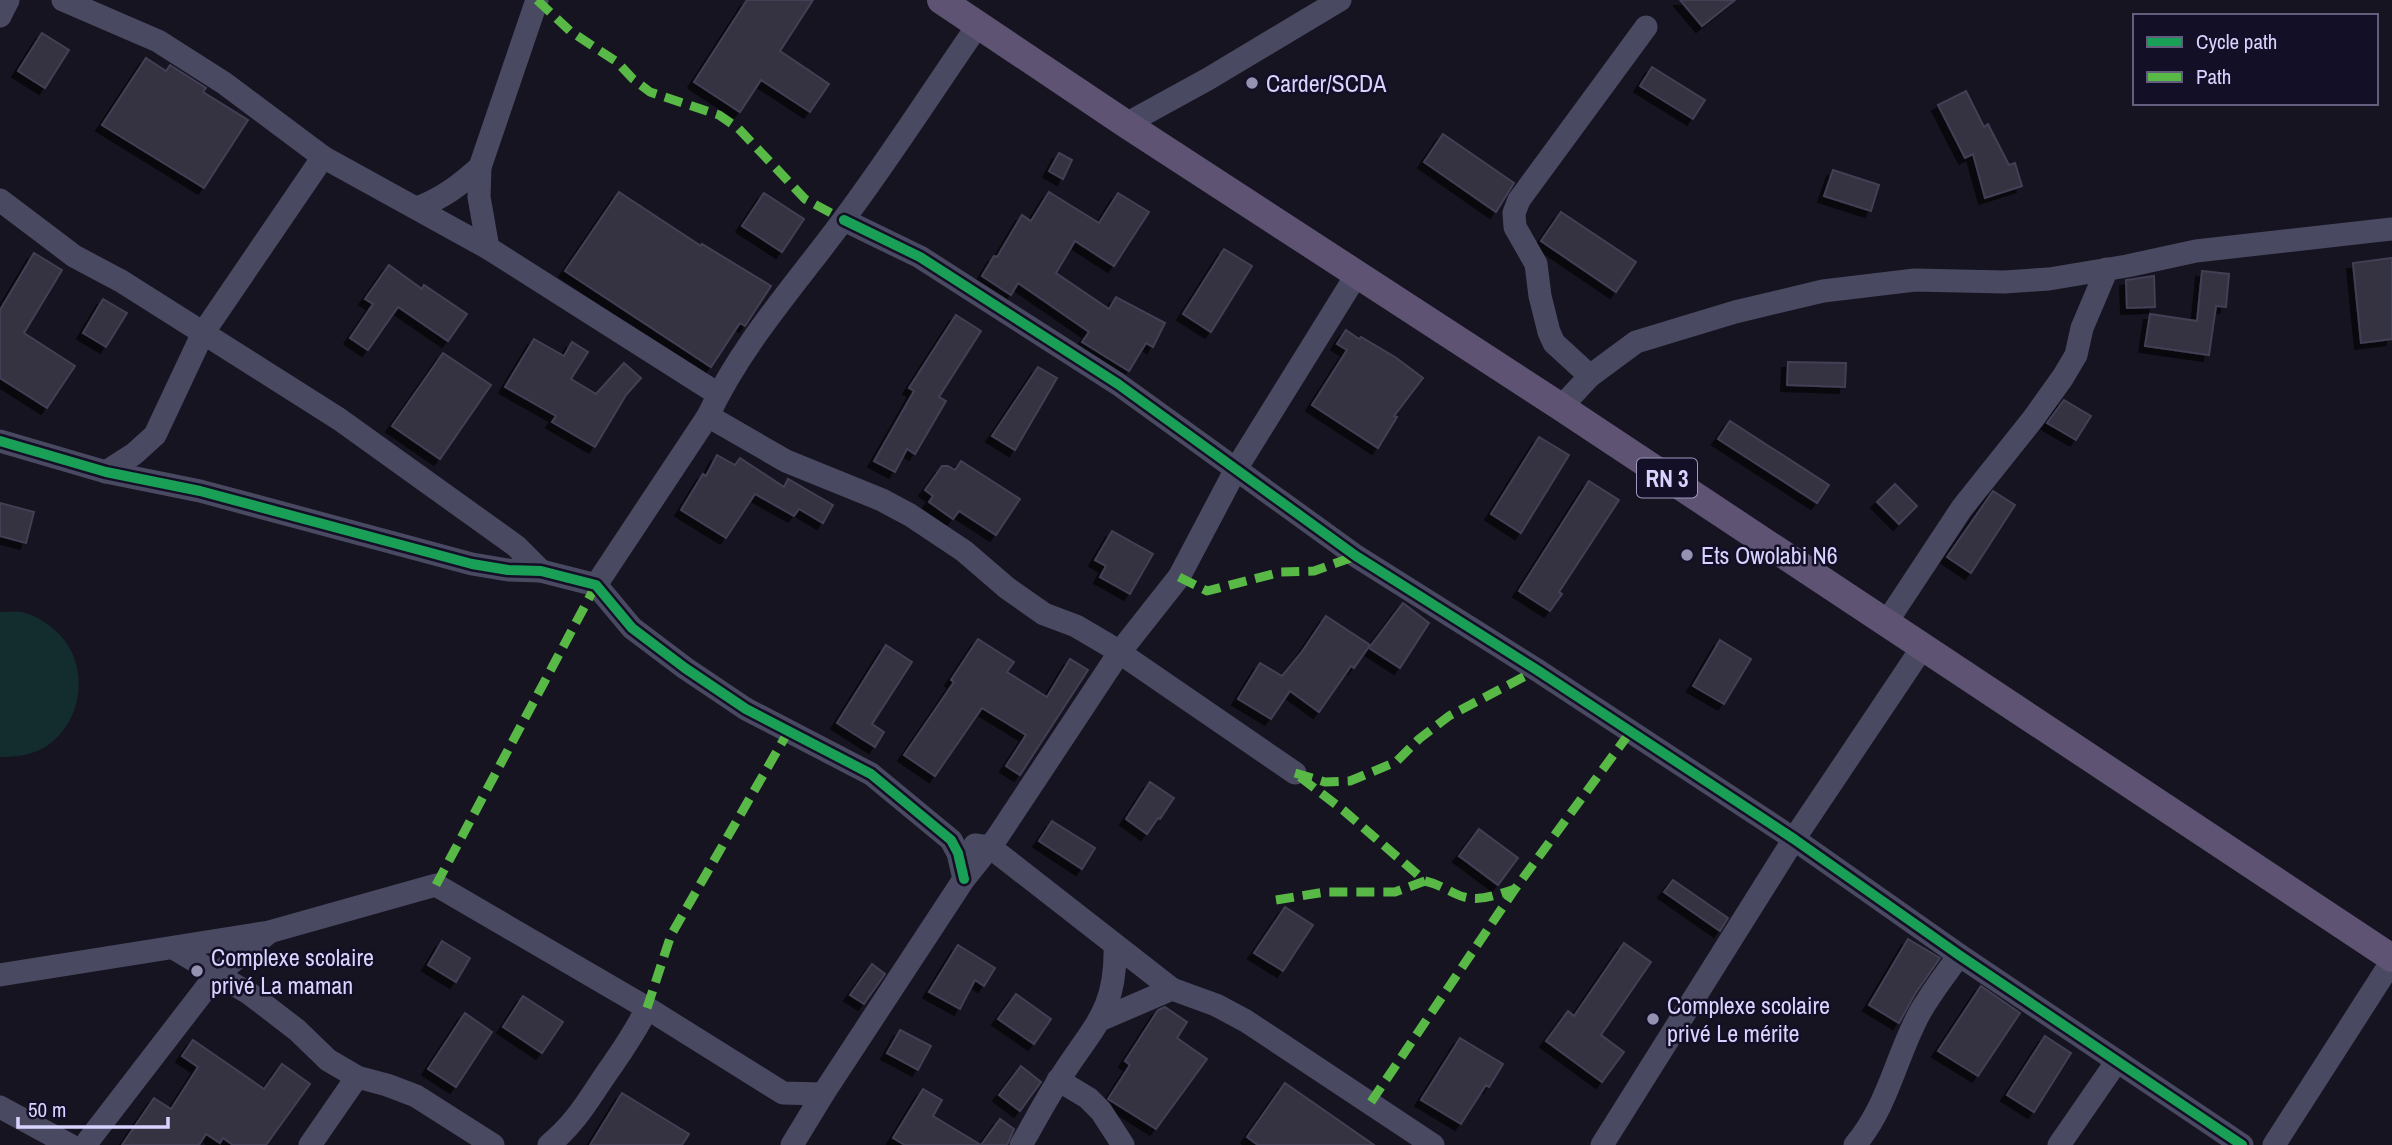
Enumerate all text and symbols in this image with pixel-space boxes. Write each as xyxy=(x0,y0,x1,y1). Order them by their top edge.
legend xyxy=(2133,14,2378,105)
text: Cycle path xyxy=(2196,27,2277,56)
text: Path xyxy=(2196,62,2231,91)
place label: Carder/SCDA xyxy=(1266,67,1387,99)
marker: Carder/SCDA xyxy=(1244,75,1260,91)
road number: RN 3 xyxy=(1637,458,1697,498)
place label: Ets Owolabi N6 xyxy=(1701,539,1838,571)
marker: Ets Owolabi N6 xyxy=(1679,547,1695,563)
place label: Complexe scolaire privé La maman xyxy=(211,941,374,1001)
marker: Complexe scolaire privé La maman xyxy=(189,963,205,979)
place label: Complexe scolaire privé Le mérite xyxy=(1667,989,1830,1049)
marker: Complexe scolaire privé Le mérite xyxy=(1645,1011,1661,1027)
scale bar xyxy=(18,1086,168,1130)
text: 50 m xyxy=(28,1095,66,1124)

